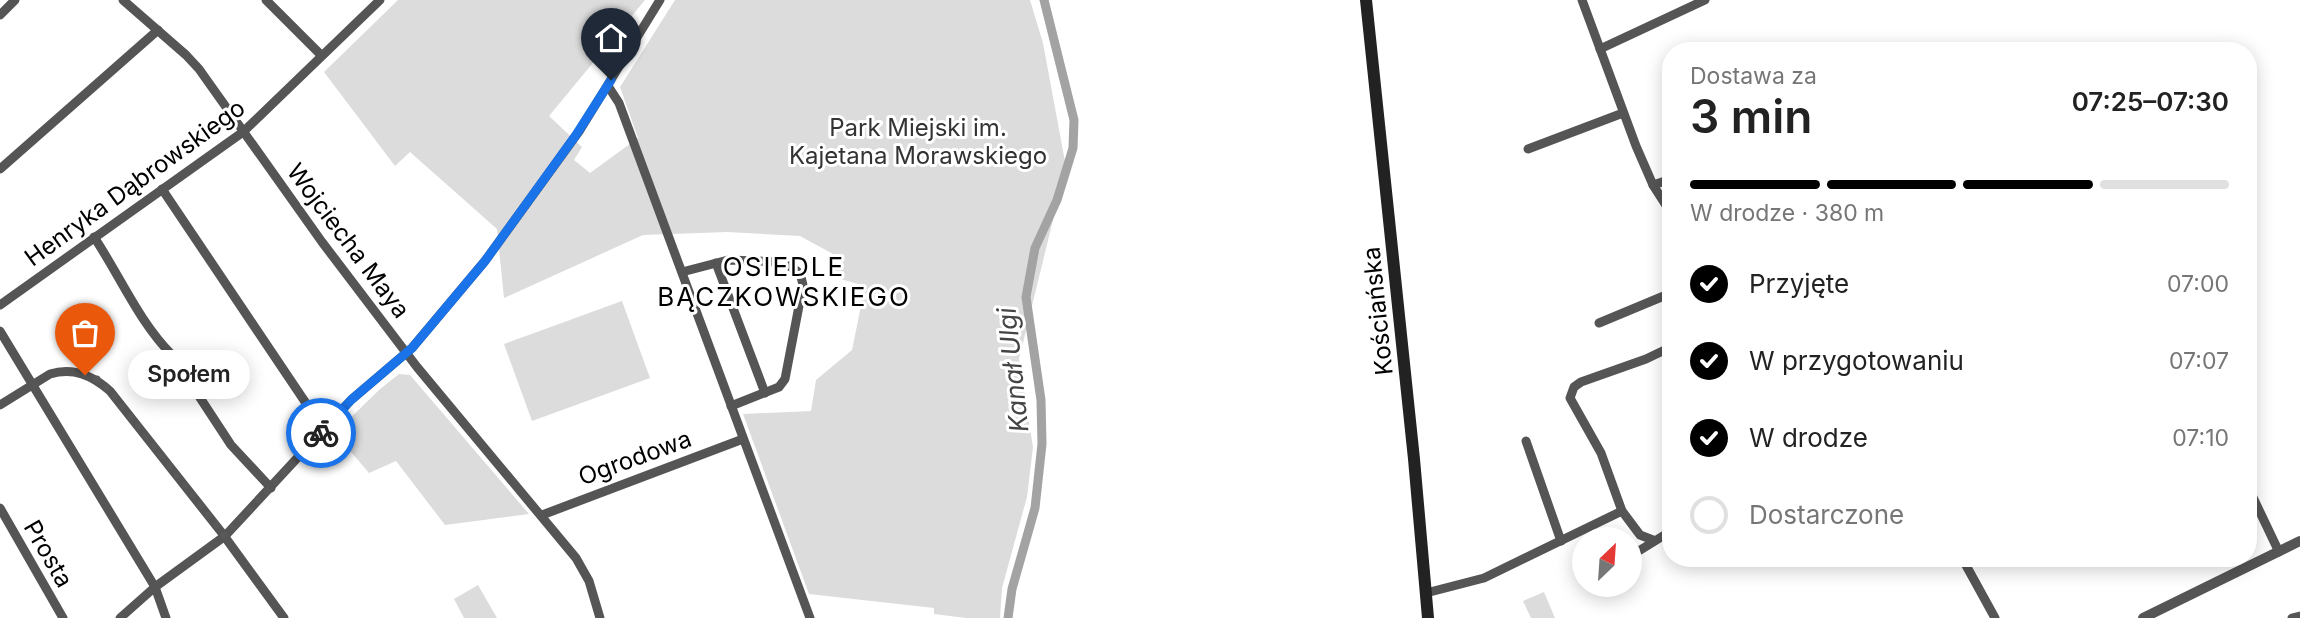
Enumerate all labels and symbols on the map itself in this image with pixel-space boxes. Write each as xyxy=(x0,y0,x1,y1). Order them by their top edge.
pin xyxy=(581,8,641,80)
street label: Henryka Dąbrowskiego xyxy=(19,93,250,272)
park label: Park Miejski im. Kajetana Morawskiego xyxy=(789,113,1047,170)
street label: Wojciecha Maya xyxy=(281,158,416,324)
street label: Kościańska xyxy=(1356,246,1399,377)
district label: OSIEDLE BĄCZKOWSKIEGO xyxy=(657,251,911,312)
pin xyxy=(55,303,115,375)
water label: Kanał Ulgi xyxy=(990,305,1034,434)
callout: Społem xyxy=(127,350,249,400)
courier xyxy=(286,398,356,468)
street label: Ogrodowa xyxy=(574,424,695,491)
street label: Prosta xyxy=(18,515,79,592)
north arrow xyxy=(1572,527,1642,597)

